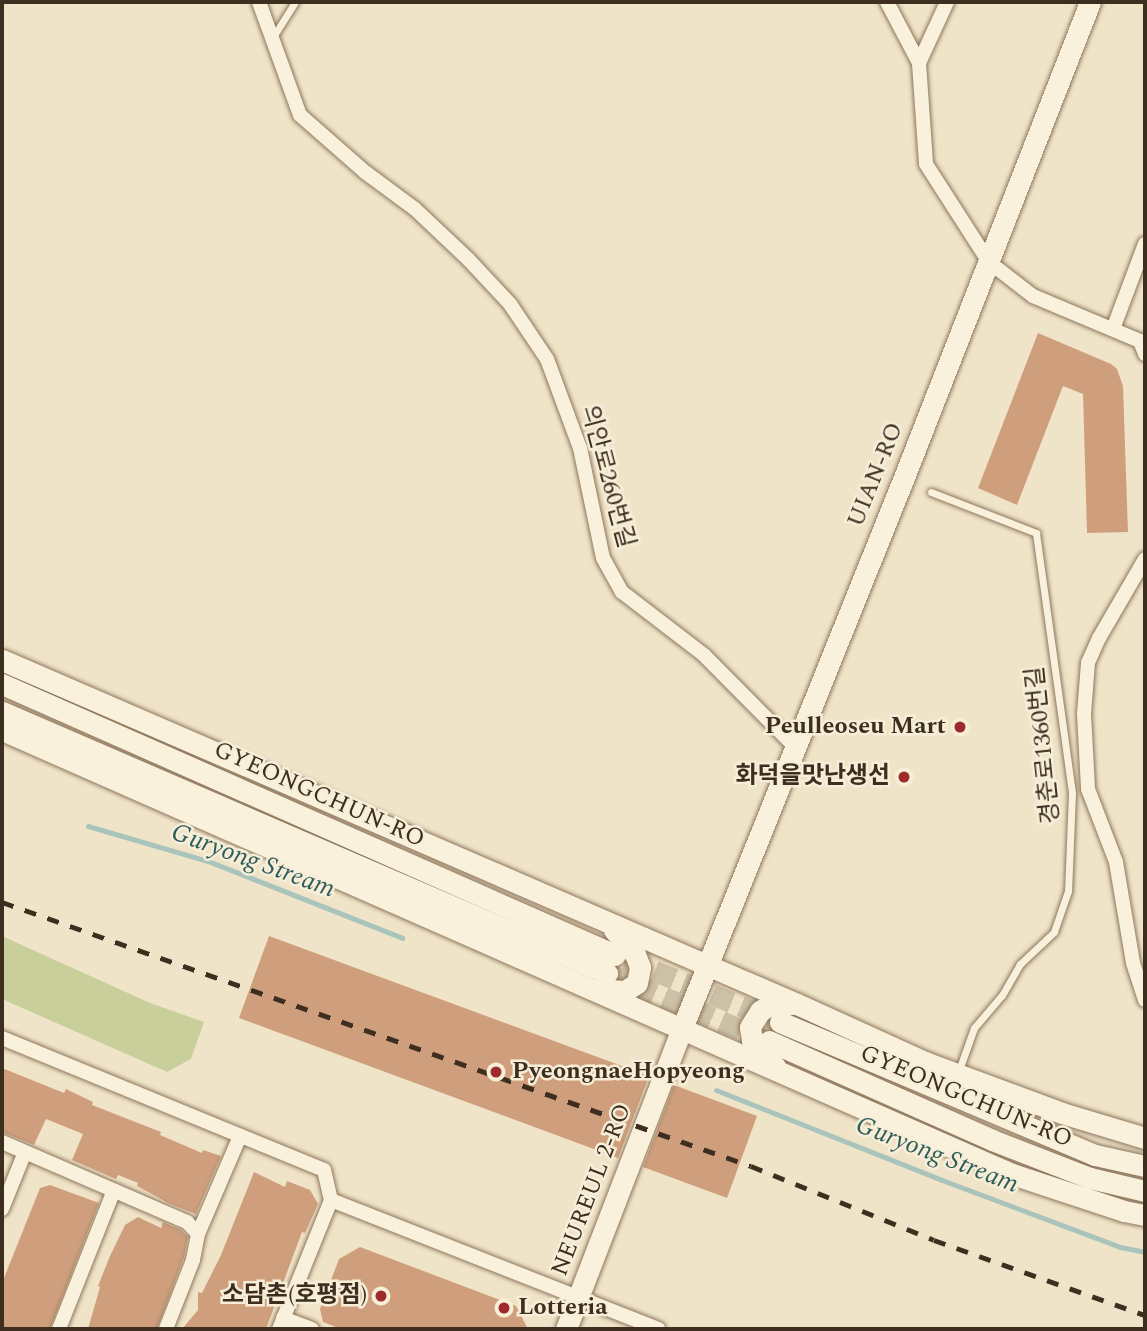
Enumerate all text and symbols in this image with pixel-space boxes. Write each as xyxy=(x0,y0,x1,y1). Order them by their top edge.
street label: 의안로260번길 xyxy=(574,403,640,551)
street label: UIAN-RO xyxy=(842,419,910,531)
street label: 경춘로1360번길 xyxy=(1021,665,1067,825)
place label: Peulleoseu Mart xyxy=(765,713,946,741)
marker: Peulleoseu Mart xyxy=(952,719,968,735)
street label: GYEONGCHUN-RO xyxy=(209,736,429,854)
place label: 화덕을맛난생선 xyxy=(735,763,890,791)
marker: 화덕을맛난생선 xyxy=(896,769,912,785)
water label: Guryong Stream xyxy=(167,817,339,905)
street label: GYEONGCHUN-RO xyxy=(856,1039,1076,1155)
place label: PyeongnaeHopyeong xyxy=(512,1058,745,1086)
marker: PyeongnaeHopyeong xyxy=(486,1062,506,1082)
street label: NEUREUL 2-RO xyxy=(546,1100,638,1280)
water label: Guryong Stream xyxy=(851,1110,1023,1200)
place label: 소담촌(호평점) xyxy=(222,1282,367,1310)
marker: 소담촌(호평점) xyxy=(373,1288,389,1304)
place label: Lotteria xyxy=(518,1294,608,1322)
marker: Lotteria xyxy=(496,1300,512,1316)

